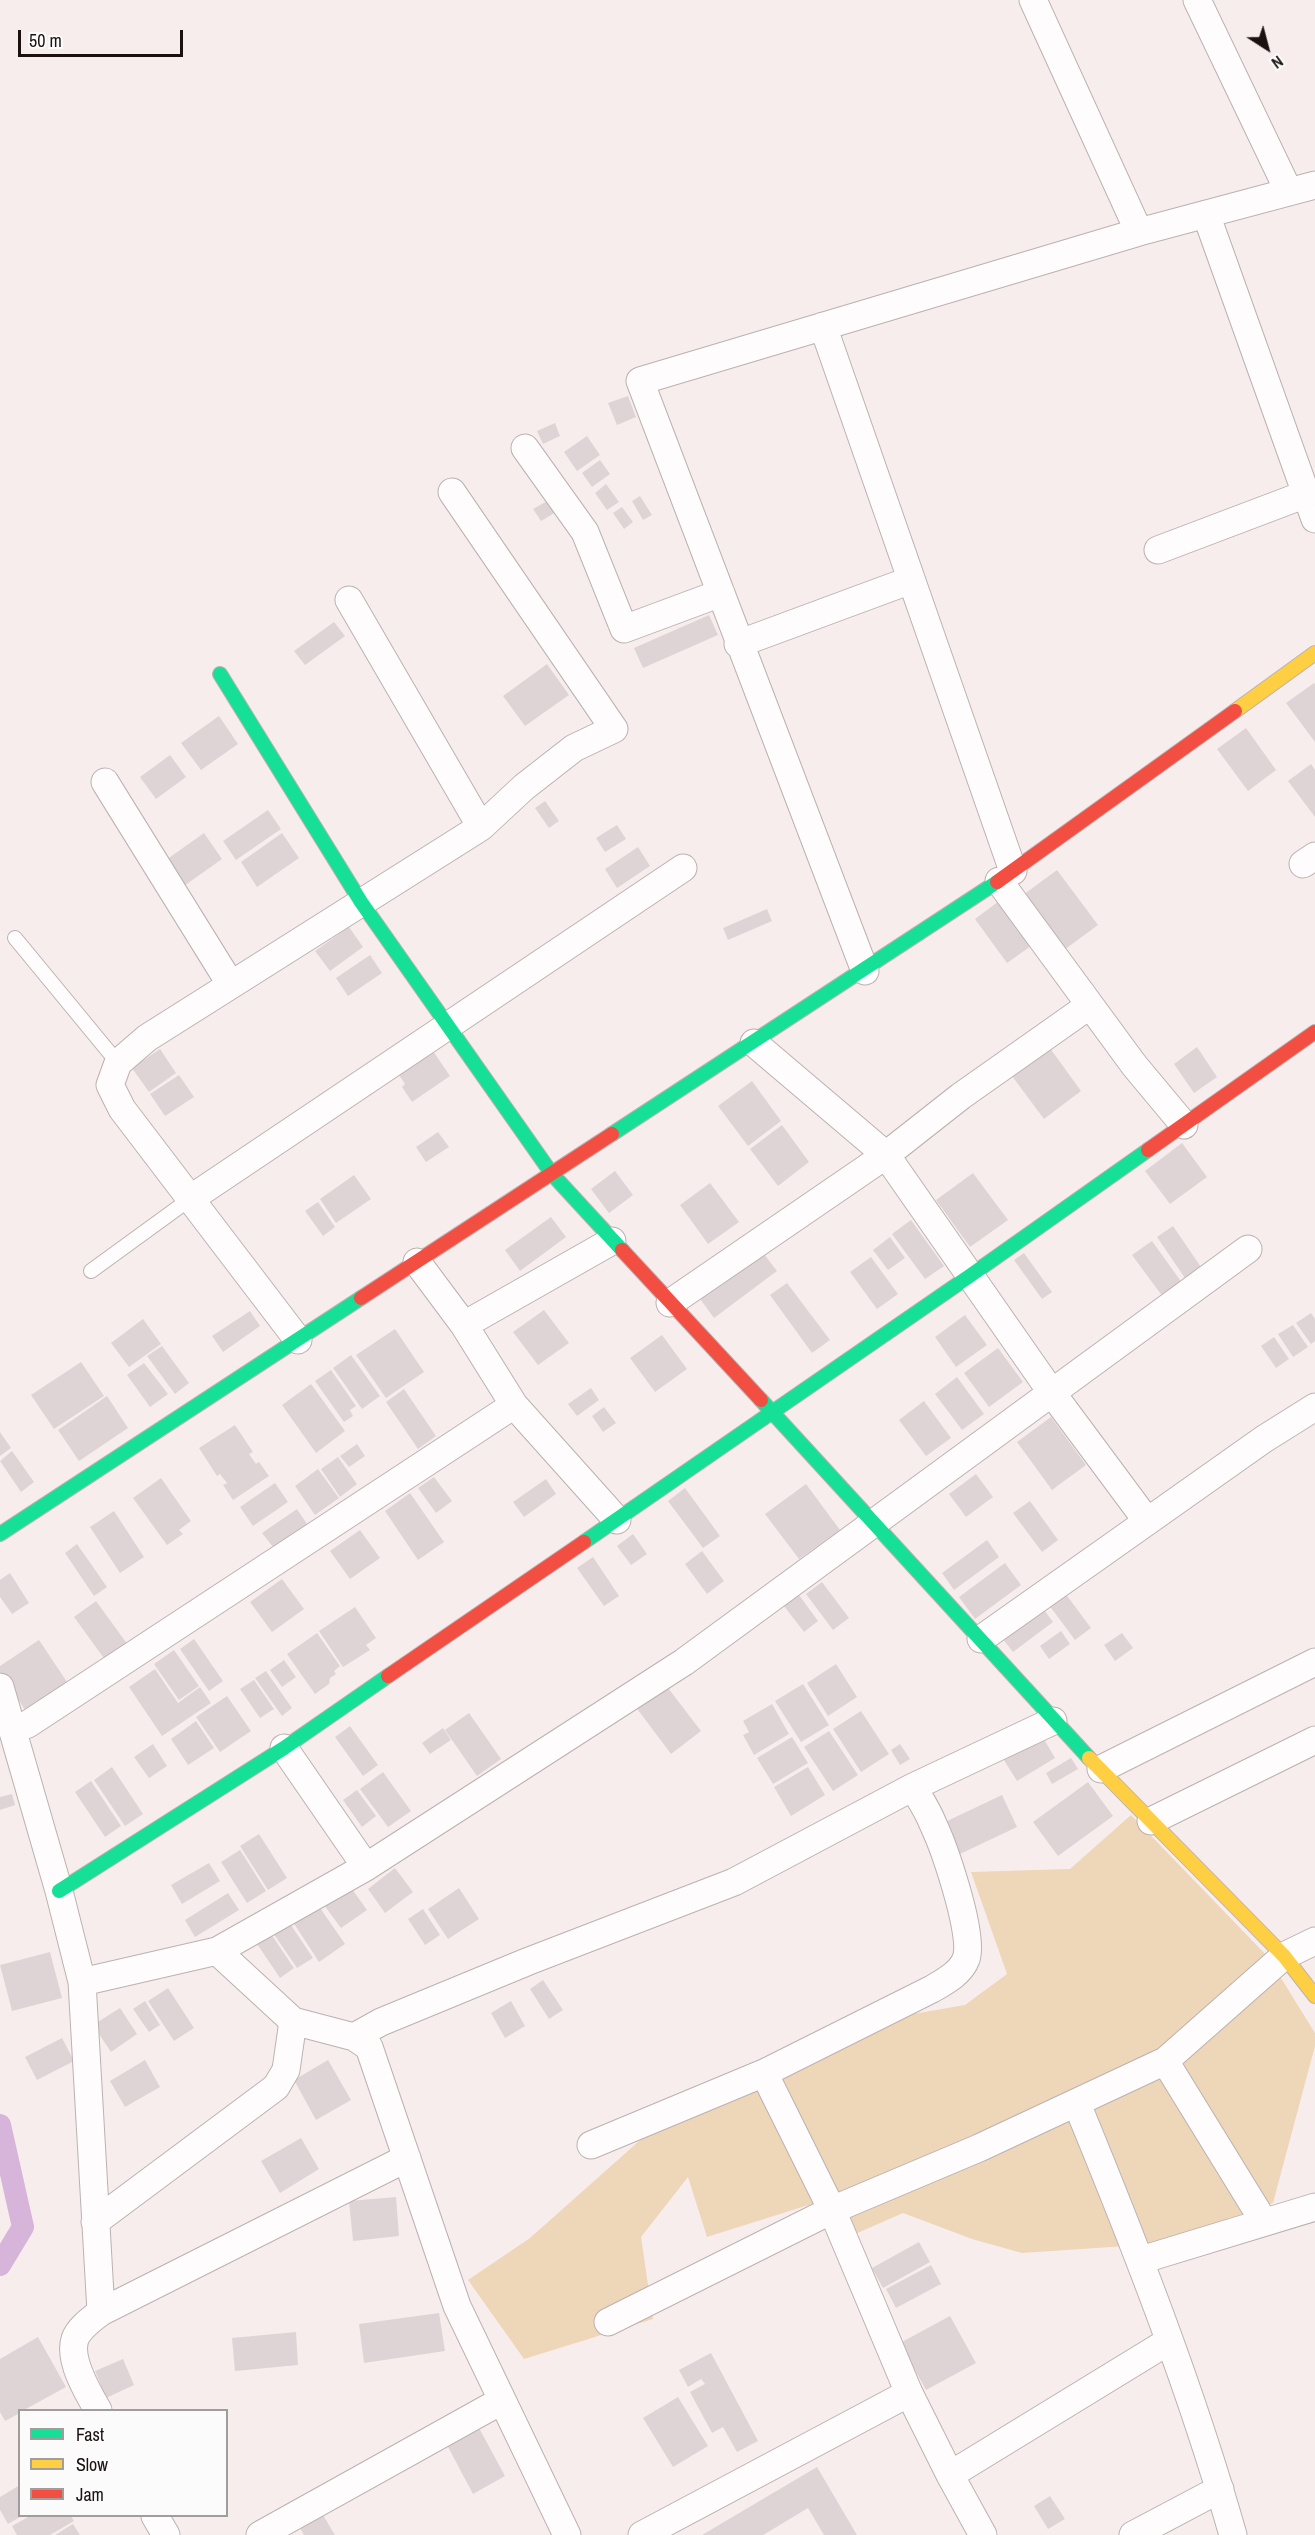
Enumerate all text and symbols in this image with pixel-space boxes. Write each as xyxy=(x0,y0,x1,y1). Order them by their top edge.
scale bar xyxy=(21,18,186,56)
north arrow xyxy=(1237,18,1297,78)
text: 50 m xyxy=(29,28,62,53)
text: N xyxy=(1267,51,1288,74)
legend xyxy=(18,2409,228,2517)
text: Fast xyxy=(76,2422,104,2447)
text: Slow xyxy=(76,2452,108,2477)
text: Jam xyxy=(76,2482,104,2507)

